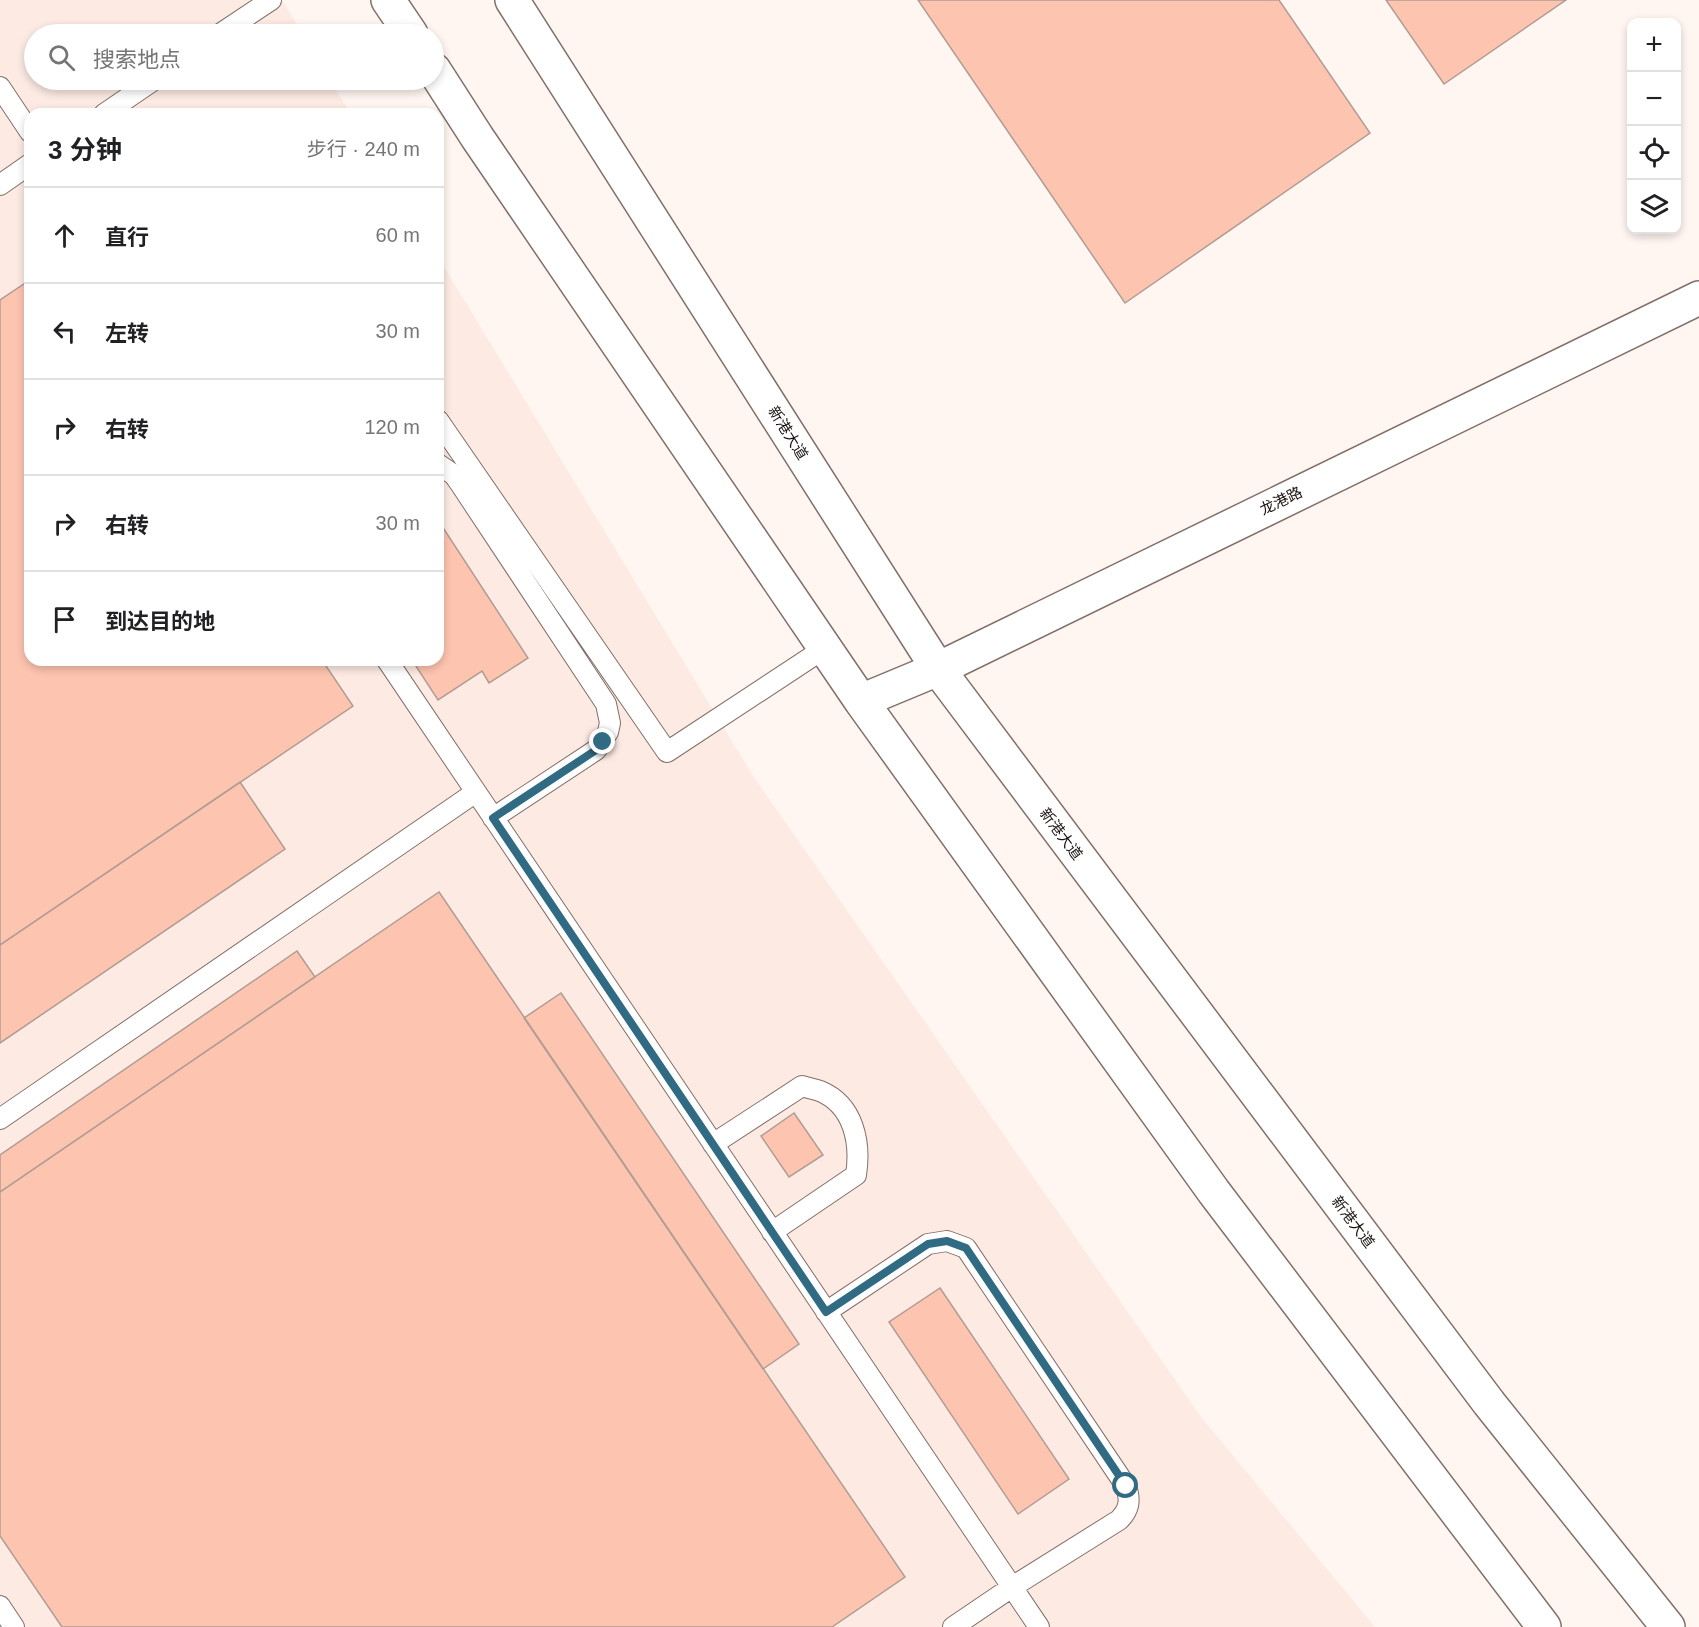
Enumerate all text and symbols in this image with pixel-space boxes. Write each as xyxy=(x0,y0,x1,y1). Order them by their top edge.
map controls xyxy=(1627,18,1681,234)
button: + xyxy=(1627,18,1681,72)
search box xyxy=(24,24,444,90)
icon: search xyxy=(45,41,78,74)
text: 搜索地点 xyxy=(93,47,181,72)
button: − xyxy=(1627,72,1681,126)
button: locate xyxy=(1627,126,1681,180)
text: 3 分钟 xyxy=(48,135,122,165)
text: 步行 · 240 m xyxy=(307,138,420,160)
button: layers xyxy=(1627,180,1681,234)
icon: ahead xyxy=(48,219,81,252)
text: 60 m xyxy=(376,224,420,246)
text: 直行 xyxy=(105,225,149,250)
icon: left xyxy=(48,315,81,348)
text: 30 m xyxy=(376,320,420,342)
text: 左转 xyxy=(105,321,149,346)
street label: 新港大道 xyxy=(765,403,812,463)
icon: right xyxy=(48,411,81,444)
text: 120 m xyxy=(364,416,420,438)
text: 右转 xyxy=(105,417,149,442)
street label: 龙港路 xyxy=(1257,483,1305,518)
icon: right xyxy=(48,507,81,540)
text: 30 m xyxy=(376,512,420,534)
text: 右转 xyxy=(105,513,149,538)
icon: arrive xyxy=(48,603,81,636)
text: 到达目的地 xyxy=(105,609,215,634)
route end xyxy=(589,728,615,754)
street label: 新港大道 xyxy=(1037,805,1086,863)
street label: 新港大道 xyxy=(1329,1193,1378,1251)
route start xyxy=(1112,1472,1138,1498)

